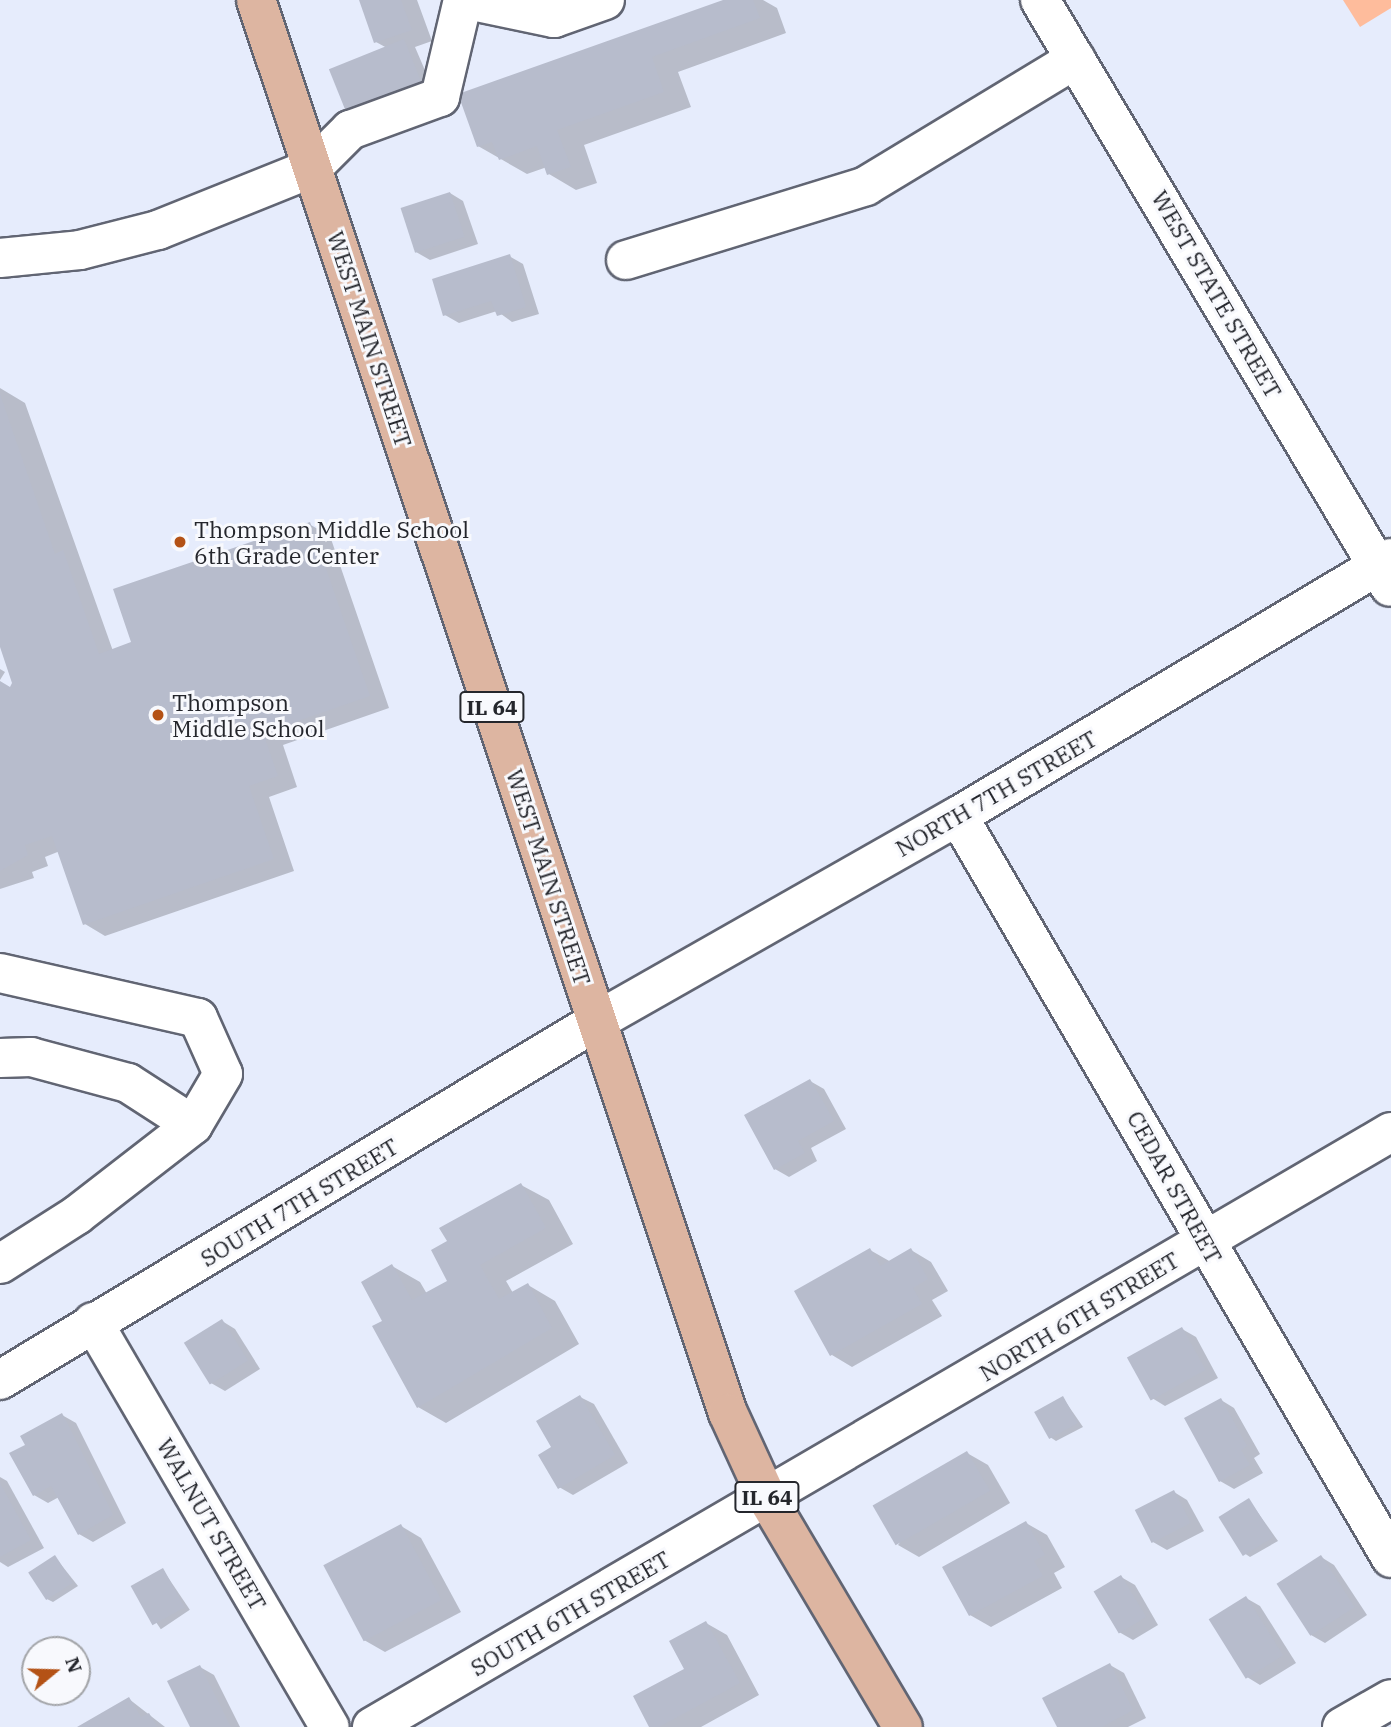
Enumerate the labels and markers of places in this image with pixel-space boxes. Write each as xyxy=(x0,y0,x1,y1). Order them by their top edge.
place label: Thompson Middle School 6th Grade Center xyxy=(194,515,469,569)
marker: Thompson Middle School 6th Grade Center xyxy=(172,534,188,550)
place label: Thompson Middle School xyxy=(172,688,325,742)
marker: Thompson Middle School xyxy=(150,707,166,723)

